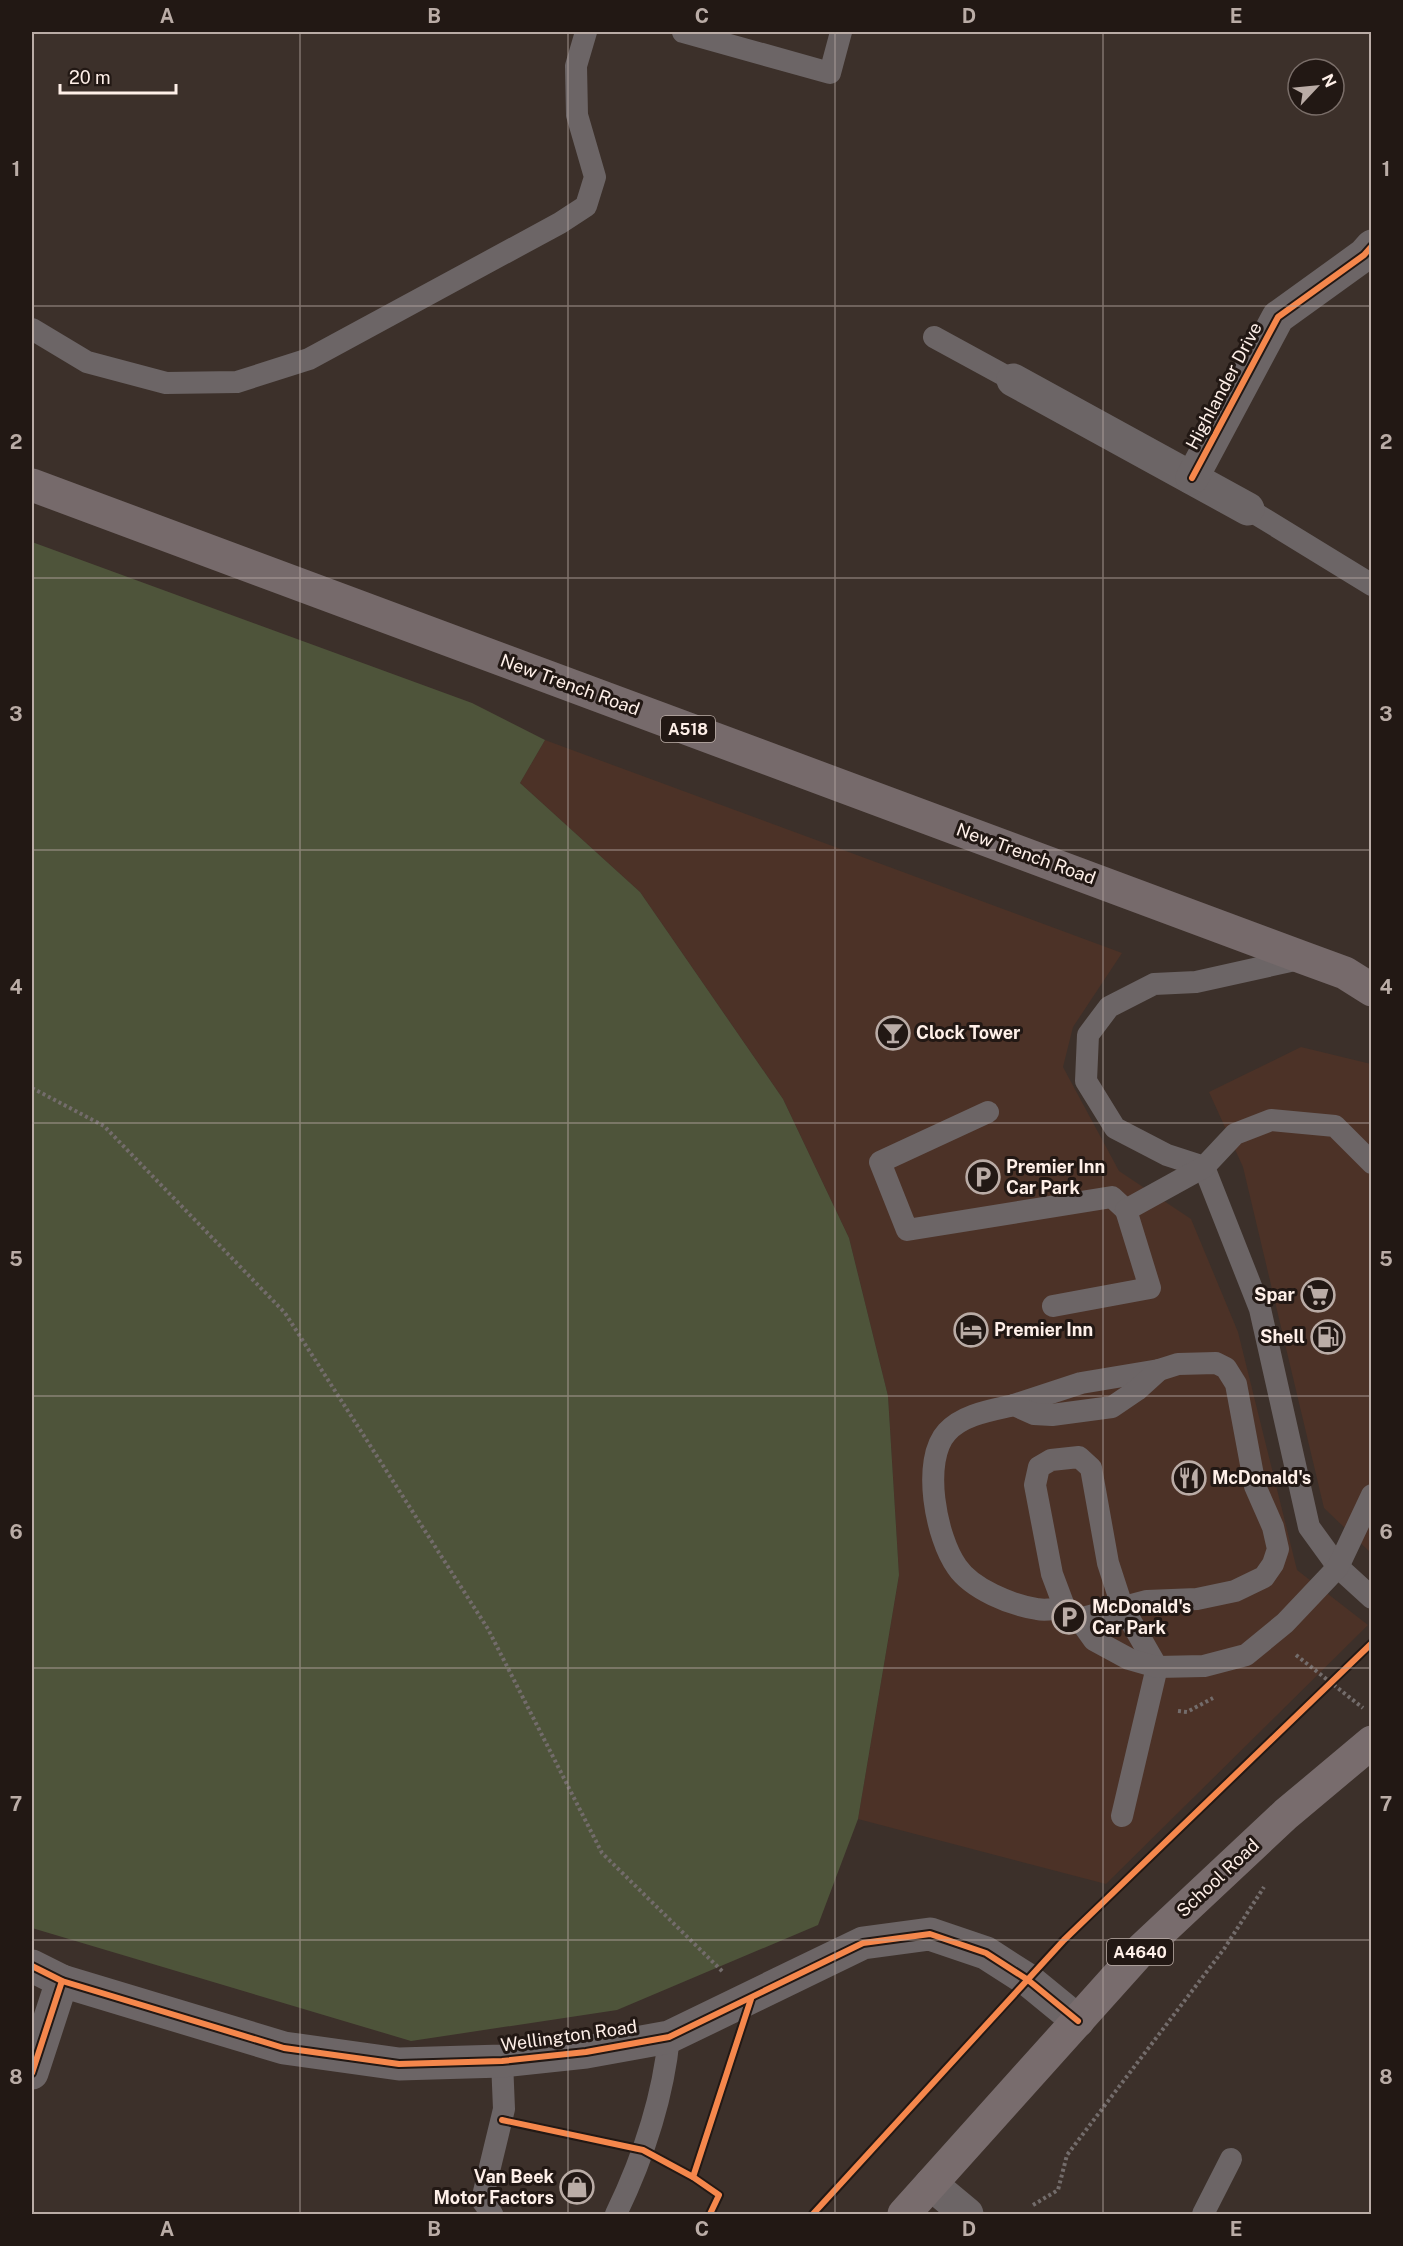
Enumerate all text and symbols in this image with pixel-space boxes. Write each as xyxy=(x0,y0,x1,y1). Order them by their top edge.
text: A xyxy=(160,4,174,28)
text: B xyxy=(427,4,441,28)
text: C xyxy=(695,4,709,28)
text: D xyxy=(962,4,976,28)
text: E xyxy=(1230,4,1242,28)
scale bar xyxy=(60,57,176,95)
north arrow xyxy=(1286,57,1346,117)
text: 20 m xyxy=(69,67,111,88)
text: N xyxy=(1318,71,1340,90)
text: 1 xyxy=(12,157,20,181)
text: 1 xyxy=(1382,157,1390,181)
street label: Highlander Drive xyxy=(1181,319,1266,453)
text: 2 xyxy=(10,430,22,454)
text: 2 xyxy=(1380,430,1392,454)
street label: New Trench Road xyxy=(498,650,643,719)
text: 3 xyxy=(9,702,23,726)
text: 3 xyxy=(1379,702,1393,726)
road number: A518 xyxy=(661,716,715,742)
street label: New Trench Road xyxy=(954,819,1099,888)
text: 4 xyxy=(9,975,23,999)
text: 4 xyxy=(1379,975,1393,999)
bar icon: Clock Tower xyxy=(875,1015,911,1051)
place label: Clock Tower xyxy=(916,1022,1021,1043)
place label: Premier Inn Car Park xyxy=(1006,1156,1105,1198)
parking icon: Premier Inn Car Park xyxy=(965,1159,1001,1195)
text: 5 xyxy=(9,1247,23,1271)
text: 5 xyxy=(1379,1247,1393,1271)
supermarket icon: Spar xyxy=(1300,1277,1336,1313)
place label: Spar xyxy=(1254,1284,1296,1305)
hotel icon: Premier Inn xyxy=(953,1312,989,1348)
place label: Premier Inn xyxy=(994,1319,1093,1340)
fuel station icon: Shell xyxy=(1310,1319,1346,1355)
place label: Shell xyxy=(1260,1326,1305,1347)
restaurant icon: McDonald's xyxy=(1171,1460,1207,1496)
place label: McDonald's xyxy=(1212,1467,1311,1488)
text: 6 xyxy=(9,1520,23,1544)
text: 6 xyxy=(1379,1520,1393,1544)
place label: McDonald's Car Park xyxy=(1092,1596,1191,1638)
parking icon: McDonald's Car Park xyxy=(1051,1599,1087,1635)
text: 7 xyxy=(10,1792,22,1816)
text: 7 xyxy=(1380,1792,1392,1816)
street label: School Road xyxy=(1172,1834,1263,1921)
road number: A4640 xyxy=(1107,1939,1173,1965)
street label: Wellington Road xyxy=(499,2016,639,2055)
text: 8 xyxy=(9,2065,23,2089)
text: 8 xyxy=(1379,2065,1393,2089)
place label: Van Beek Motor Factors xyxy=(434,2166,555,2208)
shop icon: Van Beek Motor Factors xyxy=(559,2169,595,2205)
text: A xyxy=(160,2217,174,2241)
text: B xyxy=(427,2217,441,2241)
text: C xyxy=(695,2217,709,2241)
text: D xyxy=(962,2217,976,2241)
text: E xyxy=(1230,2217,1242,2241)

